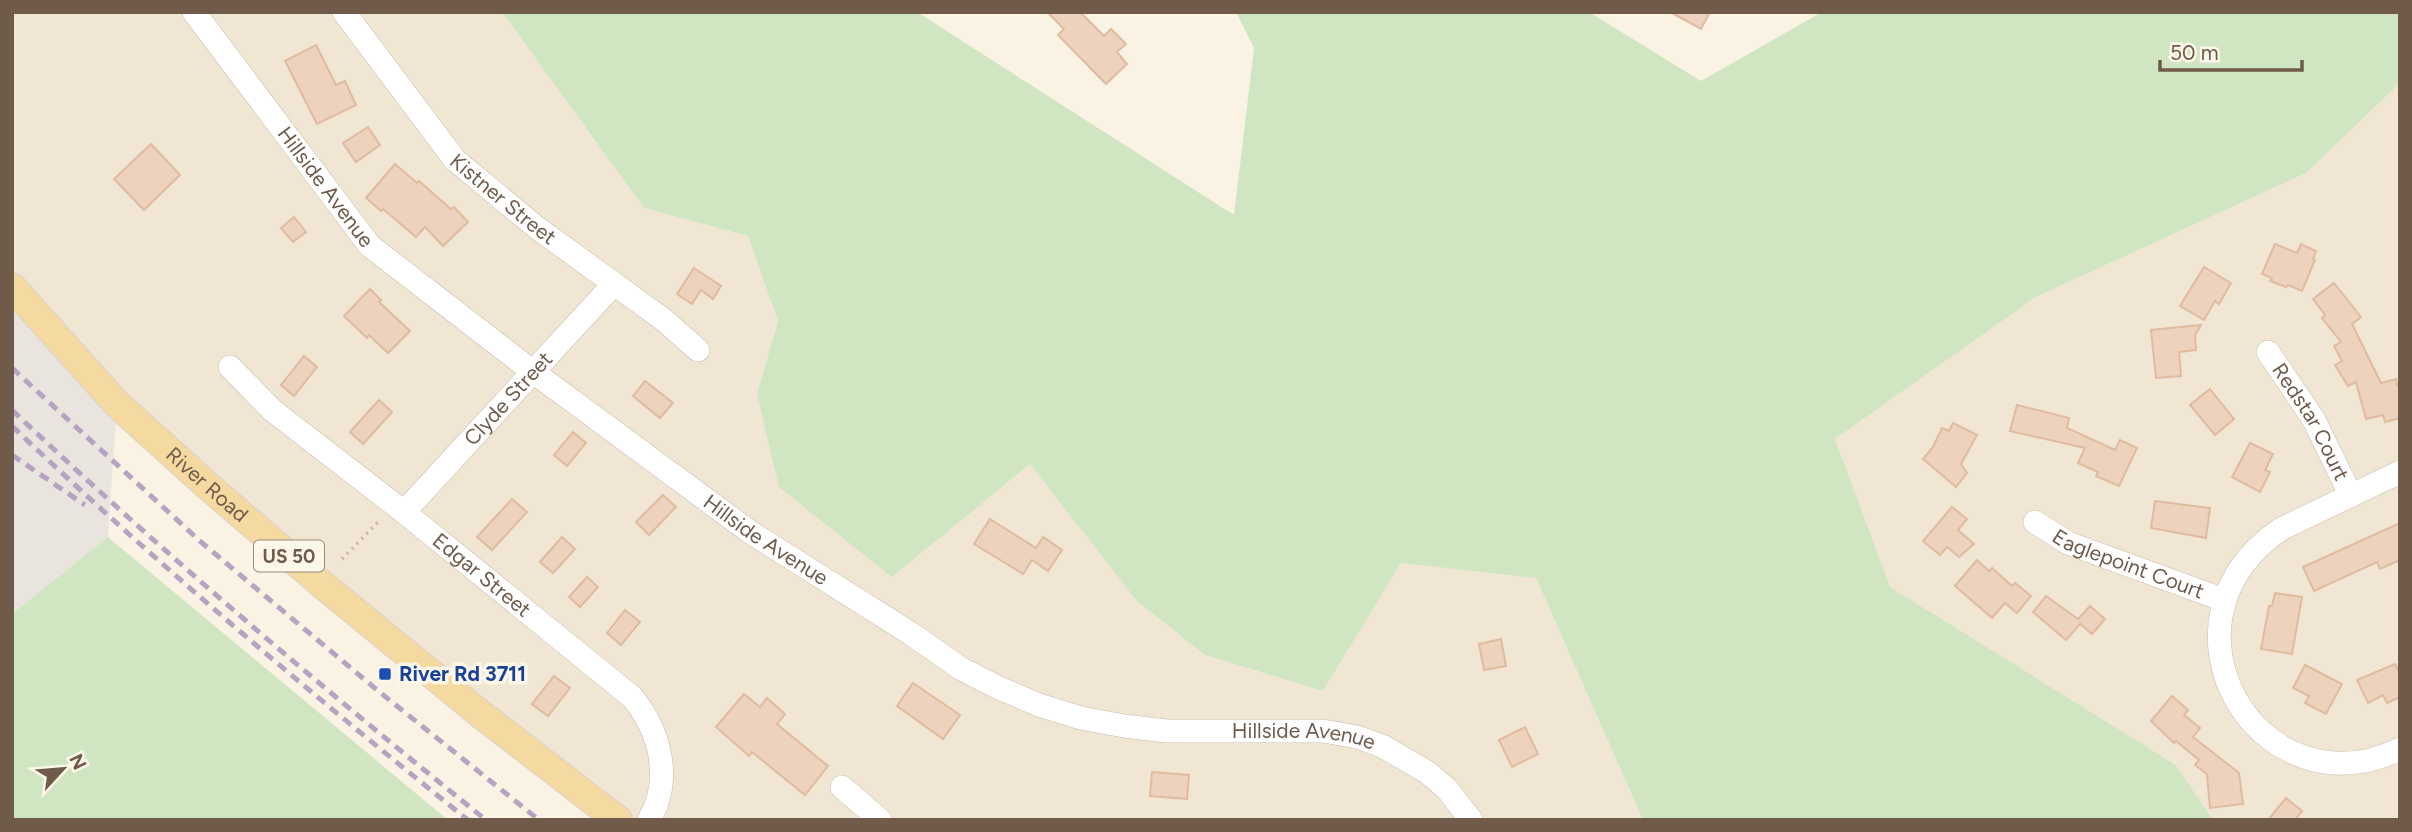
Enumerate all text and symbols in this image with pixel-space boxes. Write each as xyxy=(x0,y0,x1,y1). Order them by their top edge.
scale bar xyxy=(2160,28,2302,72)
text: 50 m xyxy=(2170,40,2219,65)
street label: Hillside Avenue xyxy=(273,121,379,252)
street label: Kistner Street xyxy=(445,148,561,250)
street label: Clyde Street xyxy=(459,346,557,450)
street label: Redstar Court xyxy=(2267,358,2355,484)
street label: River Road xyxy=(161,441,253,527)
street label: Hillside Avenue xyxy=(699,489,833,590)
street label: Eaglepoint Court xyxy=(2048,523,2208,604)
street label: Edgar Street xyxy=(428,527,536,622)
road number: US 50 xyxy=(254,540,324,572)
place label: River Rd 3711 xyxy=(399,661,526,686)
marker: River Rd 3711 xyxy=(377,666,393,682)
street label: Hillside Avenue xyxy=(1232,718,1379,755)
north arrow xyxy=(28,734,98,804)
text: N xyxy=(64,750,91,773)

